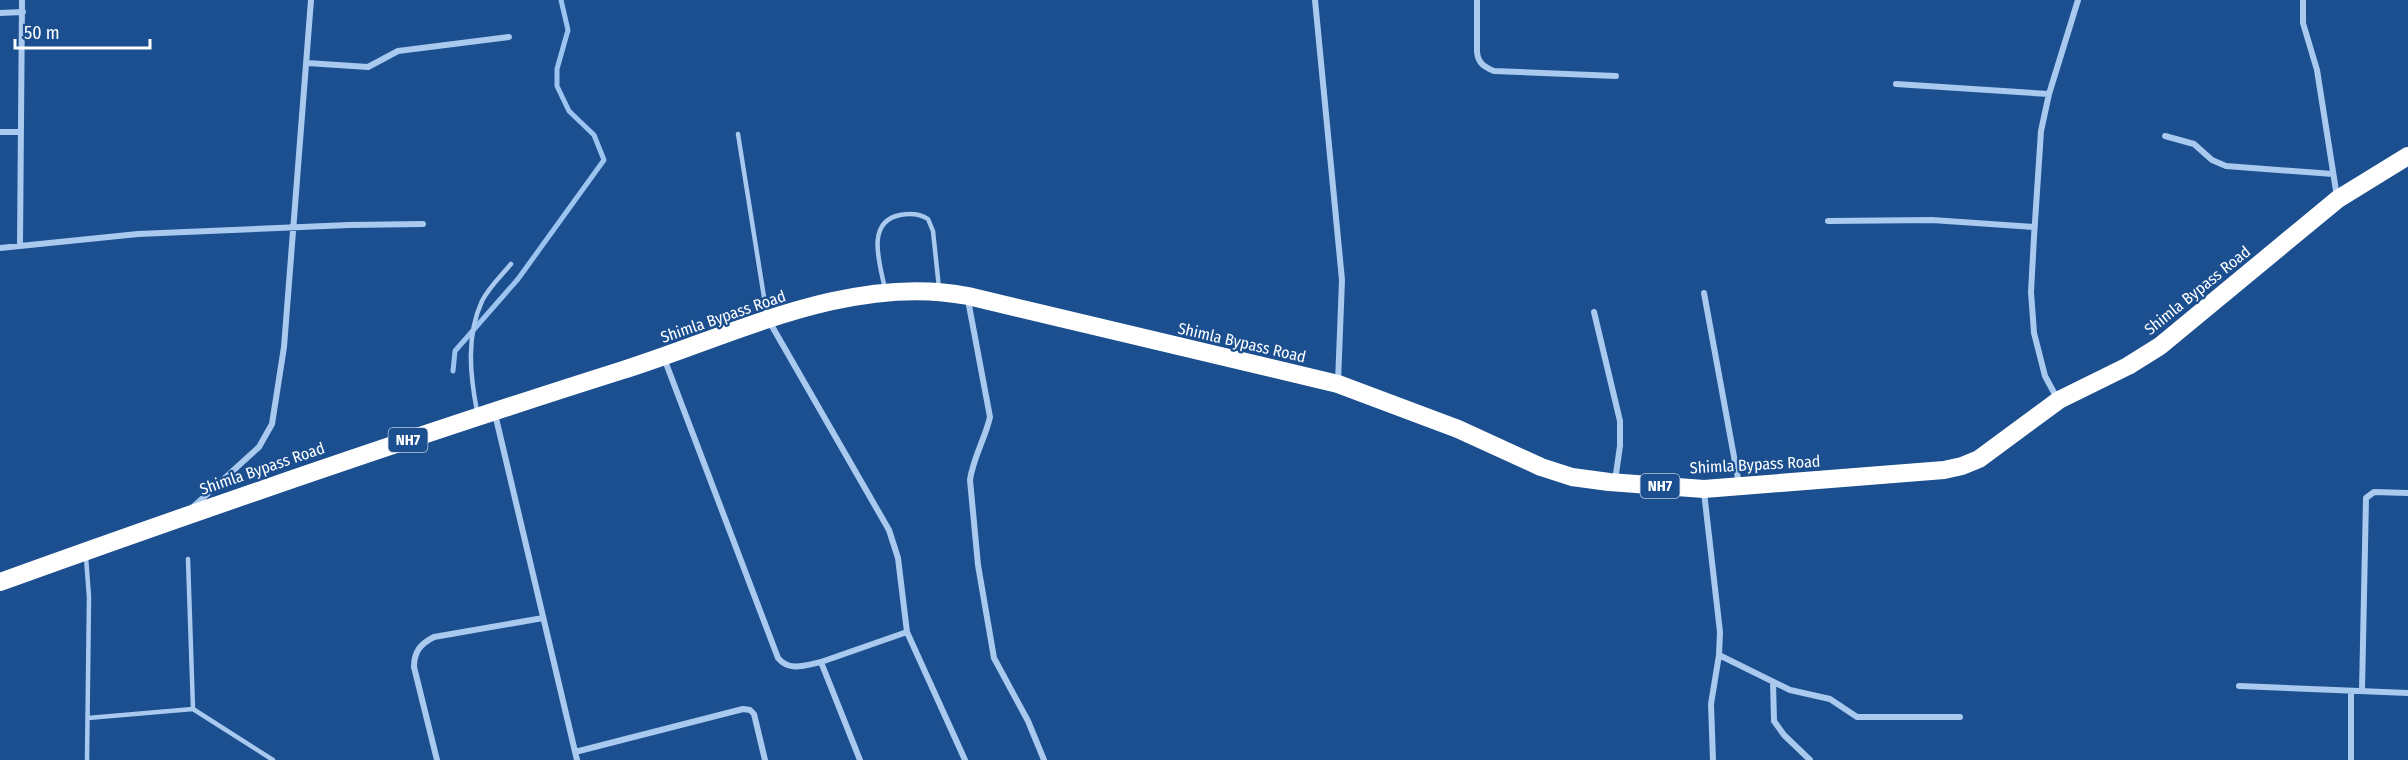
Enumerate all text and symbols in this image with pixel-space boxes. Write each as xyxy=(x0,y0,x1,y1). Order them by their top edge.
scale bar xyxy=(15,12,150,50)
text: 50 m xyxy=(24,22,60,44)
street label: Shimla Bypass Road xyxy=(2140,242,2254,339)
street label: Shimla Bypass Road xyxy=(658,286,788,347)
street label: Shimla Bypass Road xyxy=(1176,319,1308,366)
road number: NH7 xyxy=(388,428,428,452)
street label: Shimla Bypass Road xyxy=(197,438,327,499)
street label: Shimla Bypass Road xyxy=(1689,452,1821,477)
road number: NH7 xyxy=(1640,474,1680,498)

